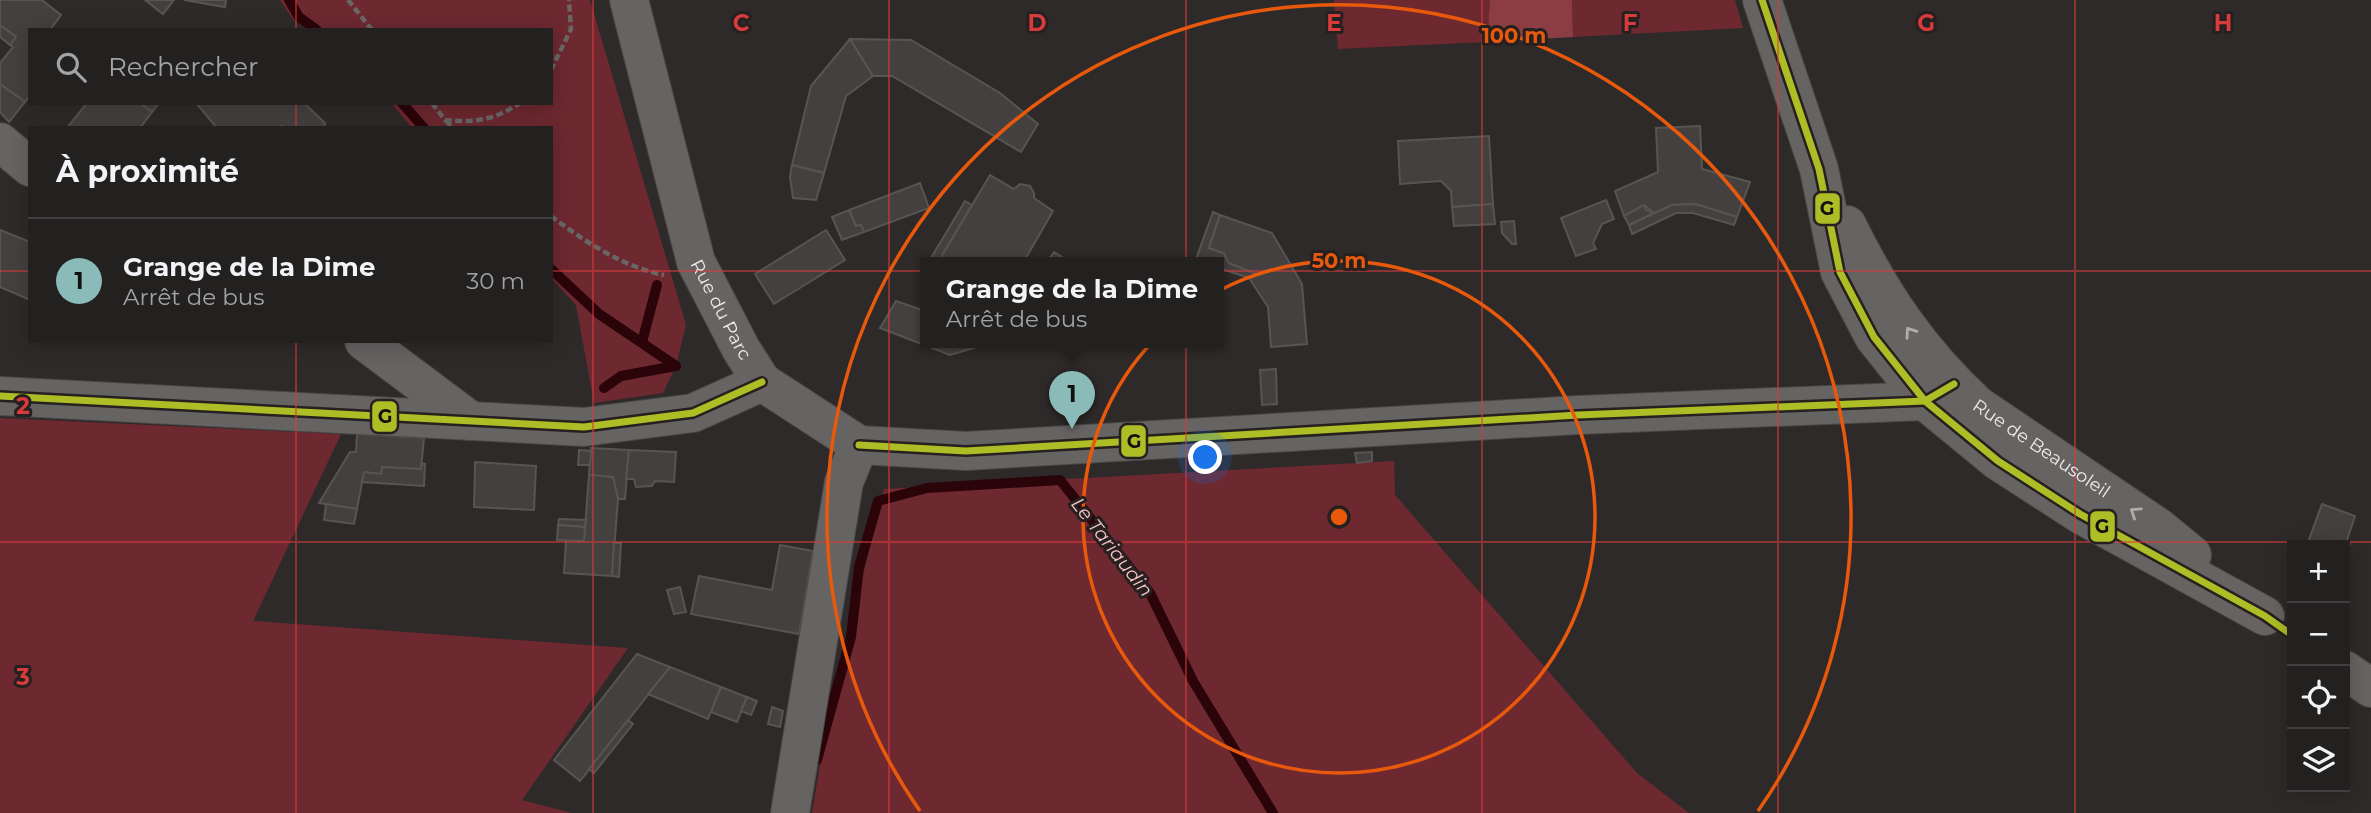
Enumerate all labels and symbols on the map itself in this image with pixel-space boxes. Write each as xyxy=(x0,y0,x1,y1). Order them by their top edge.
text: C xyxy=(733,9,750,37)
text: D xyxy=(1028,9,1047,37)
text: E xyxy=(1326,9,1342,37)
text: F xyxy=(1623,9,1638,37)
text: G xyxy=(1917,9,1935,37)
text: H xyxy=(2214,9,2232,37)
text: 100 m xyxy=(1482,23,1546,48)
line badge: G xyxy=(1814,192,1841,225)
text: G xyxy=(1820,197,1834,220)
text: 50 m xyxy=(1312,248,1366,273)
street label: Rue du Parc xyxy=(686,256,756,364)
one-way arrow xyxy=(1906,327,1918,340)
pin: 1 xyxy=(1049,371,1095,429)
text: 2 xyxy=(16,392,30,420)
street label: Rue de Beausoleil xyxy=(1968,394,2114,502)
line badge: G xyxy=(371,400,398,433)
text: G xyxy=(378,405,392,428)
line badge: G xyxy=(1120,424,1147,458)
text: G xyxy=(1127,430,1141,453)
your location xyxy=(1188,440,1222,474)
water label: Le Tariaudin xyxy=(1066,493,1158,601)
centre of rings xyxy=(1327,505,1351,529)
one-way arrow xyxy=(2130,508,2143,520)
line badge: G xyxy=(2089,510,2116,543)
text: G xyxy=(2095,515,2109,538)
text: 3 xyxy=(15,663,30,691)

